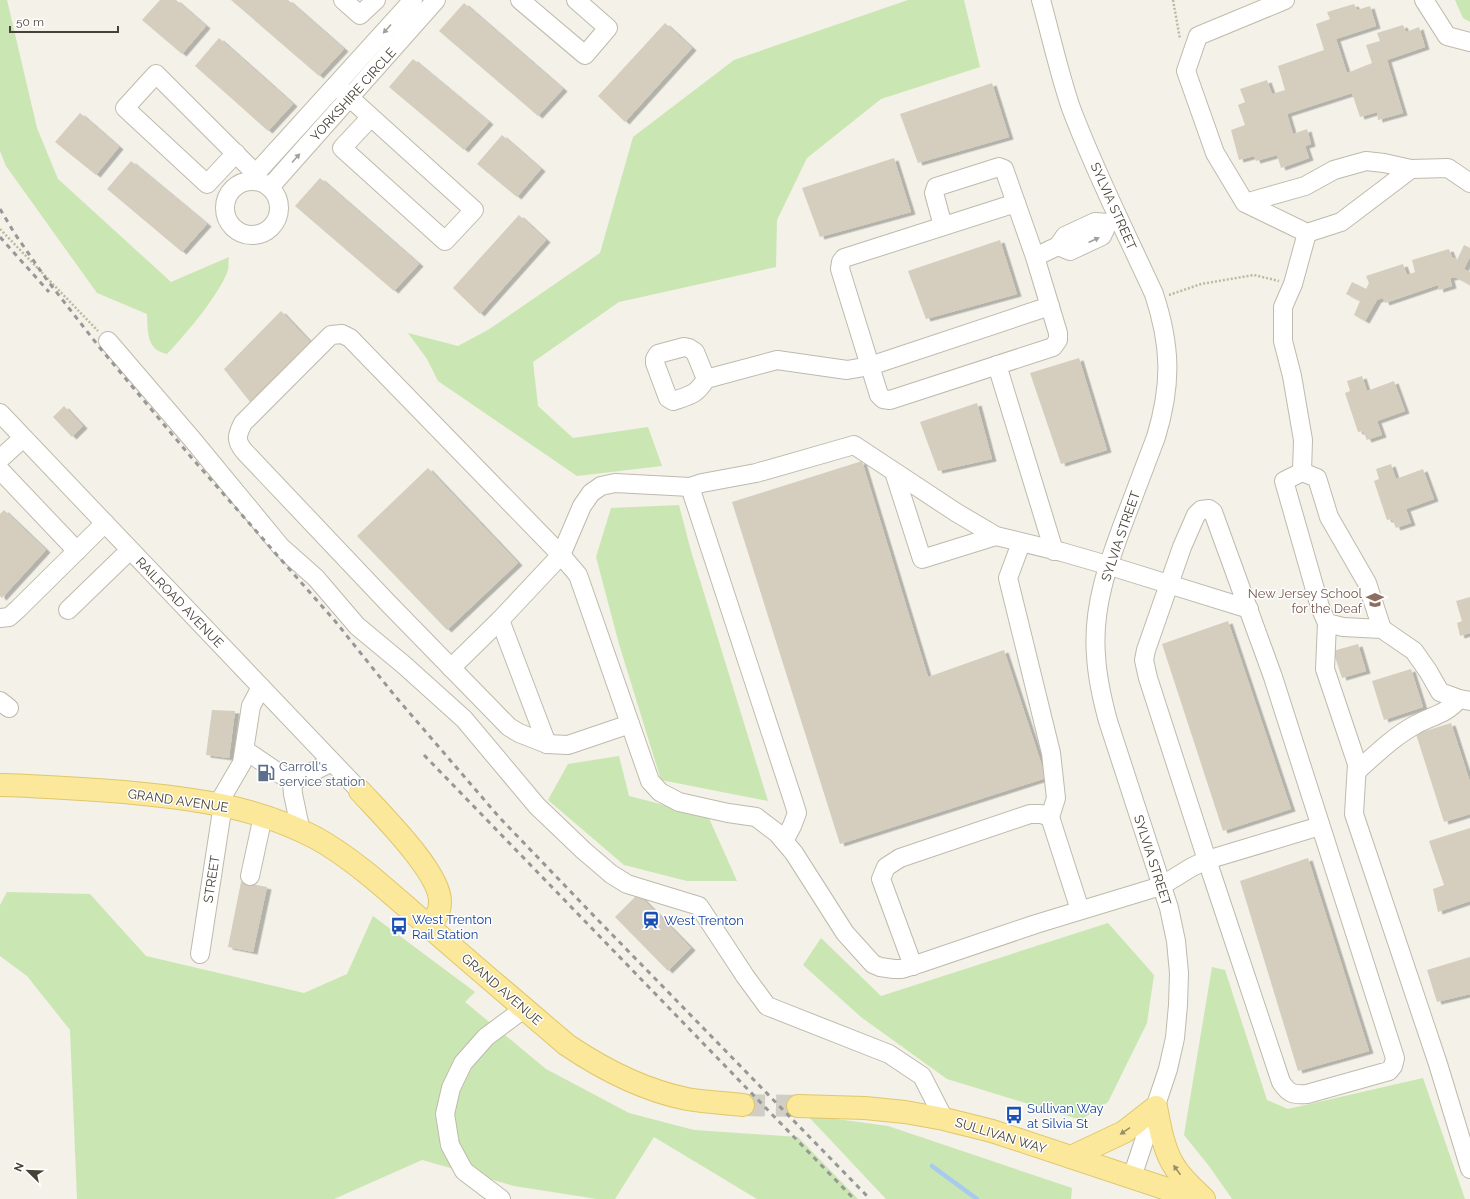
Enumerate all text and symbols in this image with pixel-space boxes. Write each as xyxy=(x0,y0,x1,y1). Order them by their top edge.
scale bar xyxy=(10,8,118,34)
text: 50 m xyxy=(16,15,44,29)
one-way arrow xyxy=(382,24,392,34)
street label: YORKSHIRE CIRCLE xyxy=(308,45,399,144)
one-way arrow xyxy=(291,153,301,163)
street label: SYLVIA STREET xyxy=(1088,160,1140,252)
one-way arrow xyxy=(1088,237,1100,243)
street label: SYLVIA STREET xyxy=(1098,489,1143,583)
street label: RAILROAD AVENUE xyxy=(133,554,227,651)
place label: New Jersey School for the Deaf xyxy=(1248,586,1363,616)
school or university icon: New Jersey School for the Deaf xyxy=(1365,590,1385,610)
place label: Carroll's service station xyxy=(279,759,365,789)
fuel station icon: Carroll's service station xyxy=(256,763,276,783)
street label: GRAND AVENUE xyxy=(127,786,229,815)
street label: SYLVIA STREET xyxy=(1131,813,1174,907)
street label: STREET xyxy=(200,854,223,904)
station icon: West Trenton xyxy=(641,910,661,930)
place label: West Trenton Rail Station xyxy=(412,912,492,942)
place label: West Trenton xyxy=(664,913,744,928)
bus stop icon: West Trenton Rail Station xyxy=(389,916,409,936)
street label: GRAND AVENUE xyxy=(459,950,545,1028)
place label: Sullivan Way at Silvia St xyxy=(1027,1101,1104,1131)
bus stop icon: Sullivan Way at Silvia St xyxy=(1004,1105,1024,1125)
street label: SULLIVAN WAY xyxy=(953,1114,1049,1157)
one-way arrow xyxy=(1120,1127,1130,1135)
north arrow xyxy=(8,1151,48,1191)
text: N xyxy=(12,1161,27,1174)
one-way arrow xyxy=(1173,1165,1182,1176)

